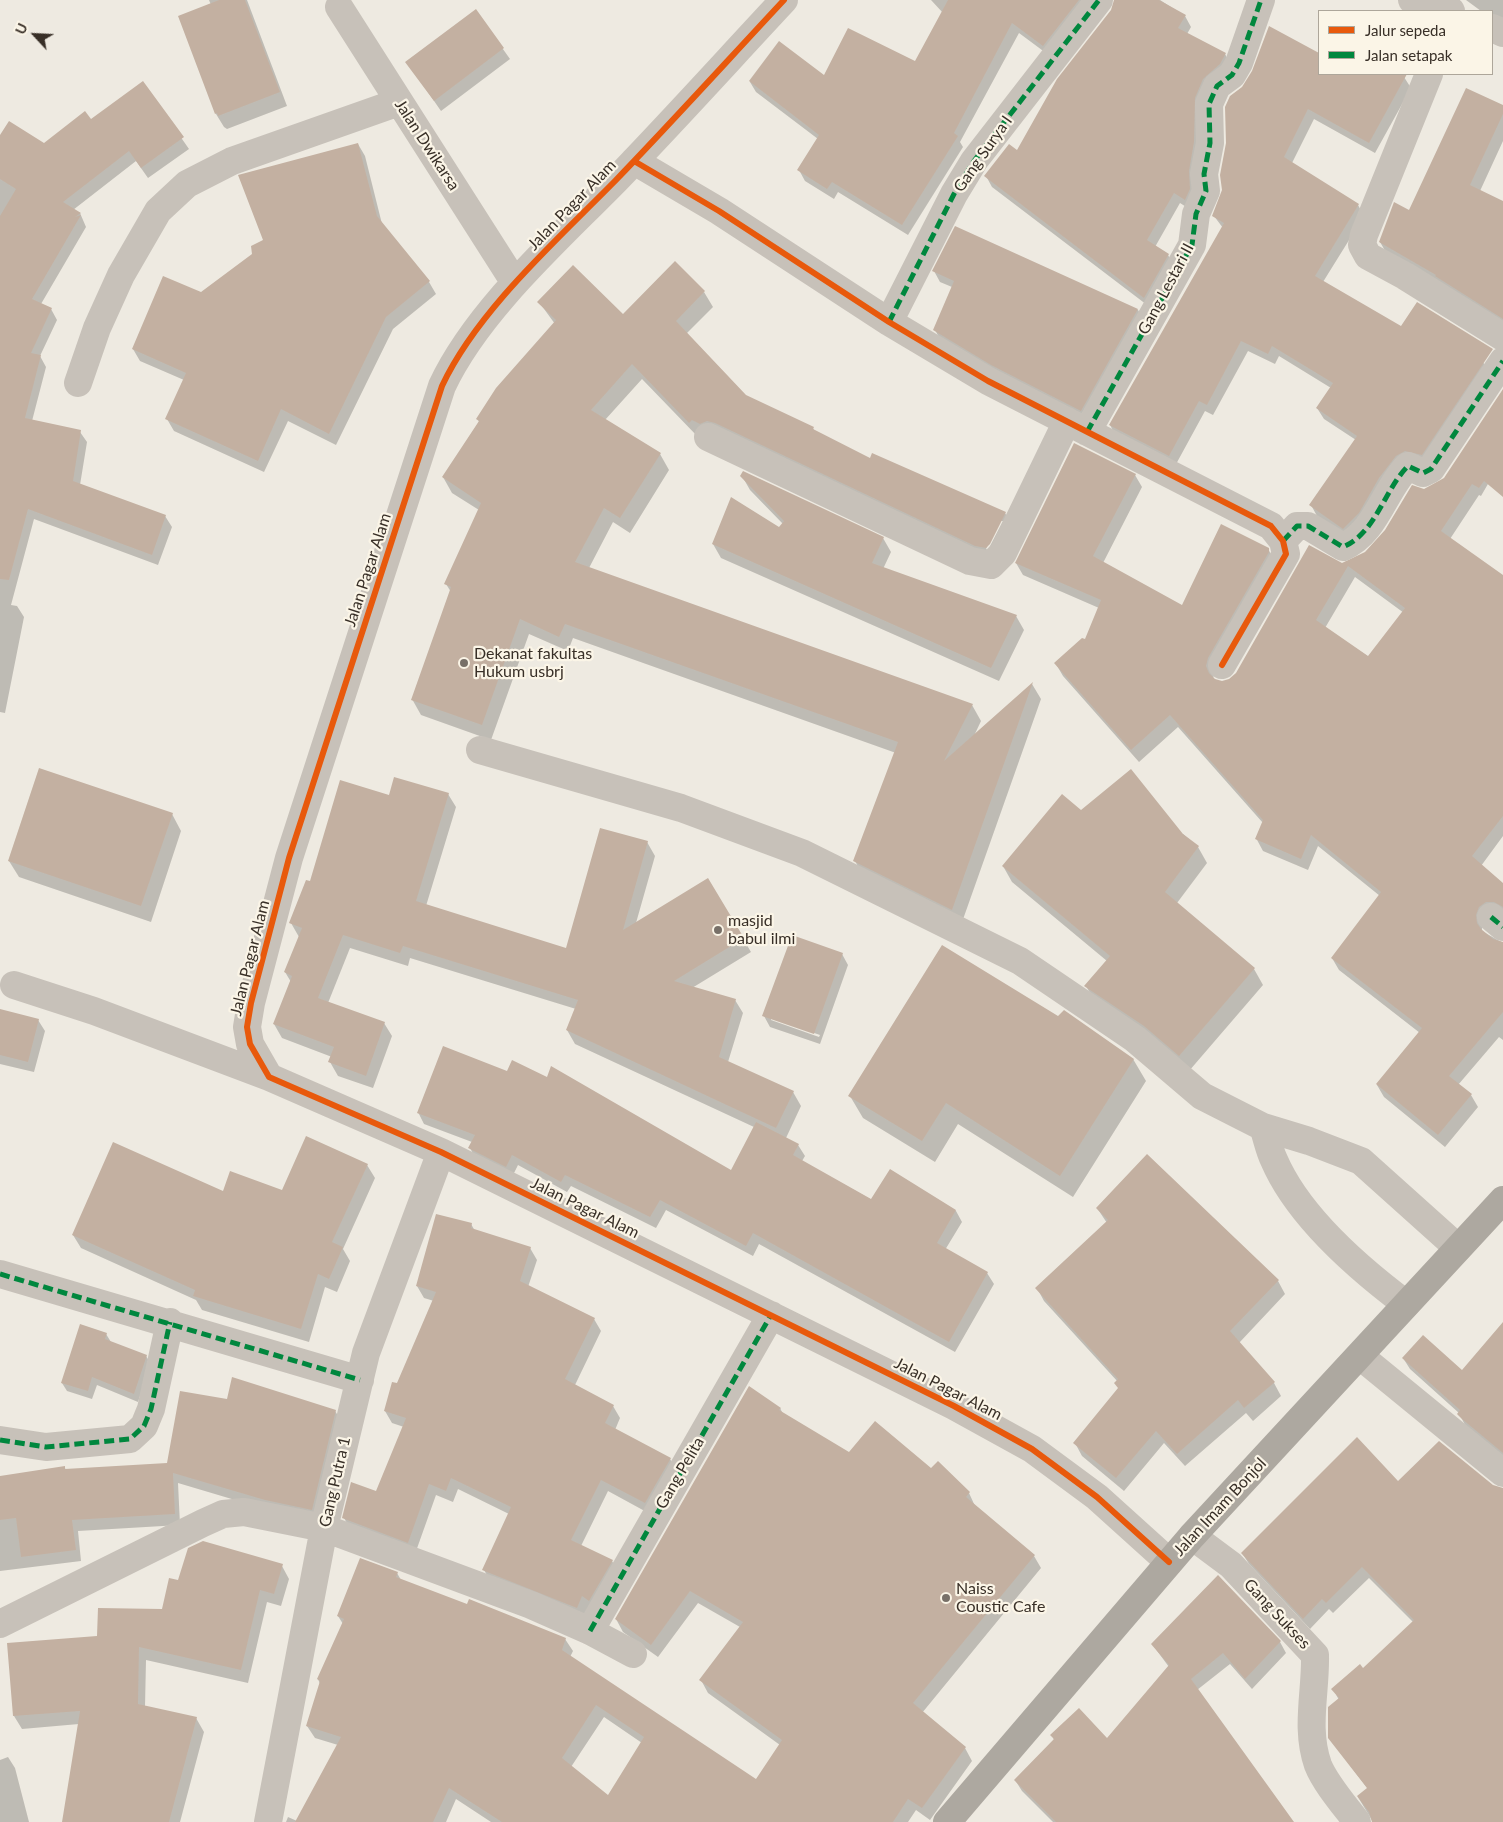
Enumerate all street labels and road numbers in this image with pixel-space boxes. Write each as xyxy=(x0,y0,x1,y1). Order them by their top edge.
street label: Jalan Dwikarsa xyxy=(391,96,463,194)
street label: Gang Surya I xyxy=(950,112,1016,196)
street label: Jalan Pagar Alam xyxy=(524,156,620,254)
street label: Gang Lestari II xyxy=(1134,240,1198,338)
street label: Jalan Pagar Alam xyxy=(341,511,395,629)
street label: Jalan Pagar Alam xyxy=(226,898,274,1018)
street label: Jalan Pagar Alam xyxy=(528,1173,642,1243)
street label: Jalan Pagar Alam xyxy=(891,1354,1005,1424)
street label: Gang Pelita xyxy=(652,1434,708,1512)
street label: Gang Putra 1 xyxy=(315,1435,355,1529)
street label: Jalan Imam Bonjol xyxy=(1170,1454,1270,1560)
street label: Gang Sukses xyxy=(1240,1575,1314,1653)

